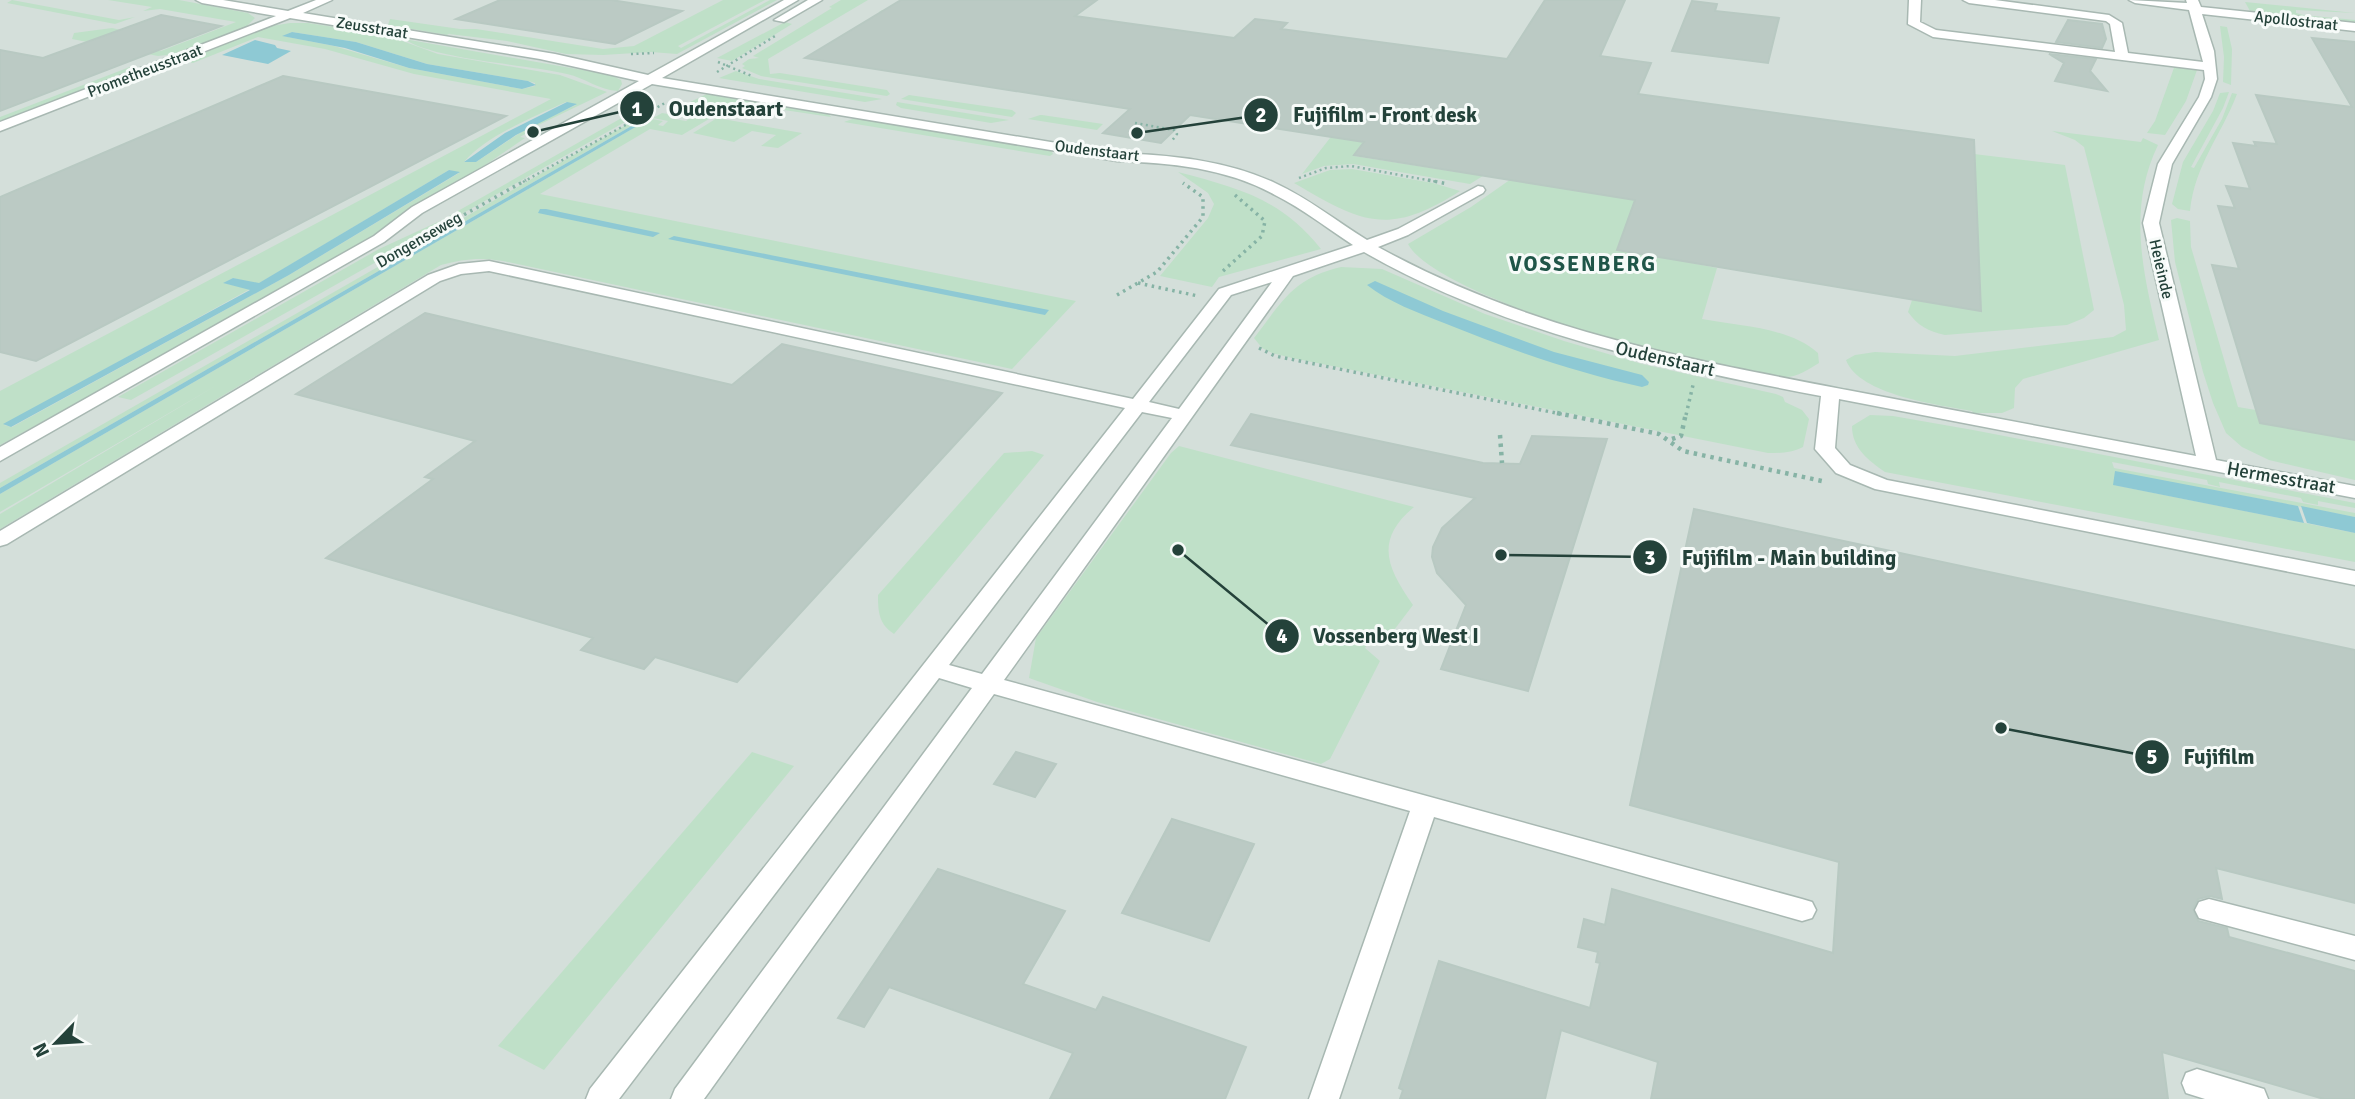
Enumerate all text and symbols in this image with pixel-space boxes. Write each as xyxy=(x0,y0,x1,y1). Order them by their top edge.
street label: Apollostraat xyxy=(2253,7,2339,35)
street label: Zeusstraat xyxy=(335,12,410,44)
street label: Prometheusstraat xyxy=(85,40,206,102)
callout: Oudenstaart xyxy=(620,87,797,129)
callout: Fujifilm - Front desk xyxy=(1244,94,1491,136)
text: 1 xyxy=(631,96,643,122)
text: Oudenstaart xyxy=(669,96,783,122)
text: 2 xyxy=(1255,102,1267,128)
text: Fujifilm - Front desk xyxy=(1293,102,1477,128)
street label: Oudenstaart xyxy=(1054,136,1141,166)
street label: Dongenseweg xyxy=(373,208,465,272)
street label: Heieinde xyxy=(2144,237,2178,301)
district label: VOSSENBERG xyxy=(1509,251,1657,277)
street label: Oudenstaart xyxy=(1613,336,1717,382)
street label: Hermesstraat xyxy=(2225,457,2337,499)
callout: Fujifilm - Main building xyxy=(1633,536,1910,578)
text: 3 xyxy=(1644,545,1656,571)
text: Fujifilm - Main building xyxy=(1682,545,1896,571)
callout: Vossenberg West I xyxy=(1264,615,1493,657)
text: 4 xyxy=(1276,623,1288,649)
text: Vossenberg West I xyxy=(1313,623,1479,649)
callout: Fujifilm xyxy=(2134,736,2268,778)
text: 5 xyxy=(2146,744,2158,770)
text: Fujifilm xyxy=(2184,744,2254,770)
north arrow xyxy=(21,1008,91,1078)
text: N xyxy=(28,1039,55,1061)

